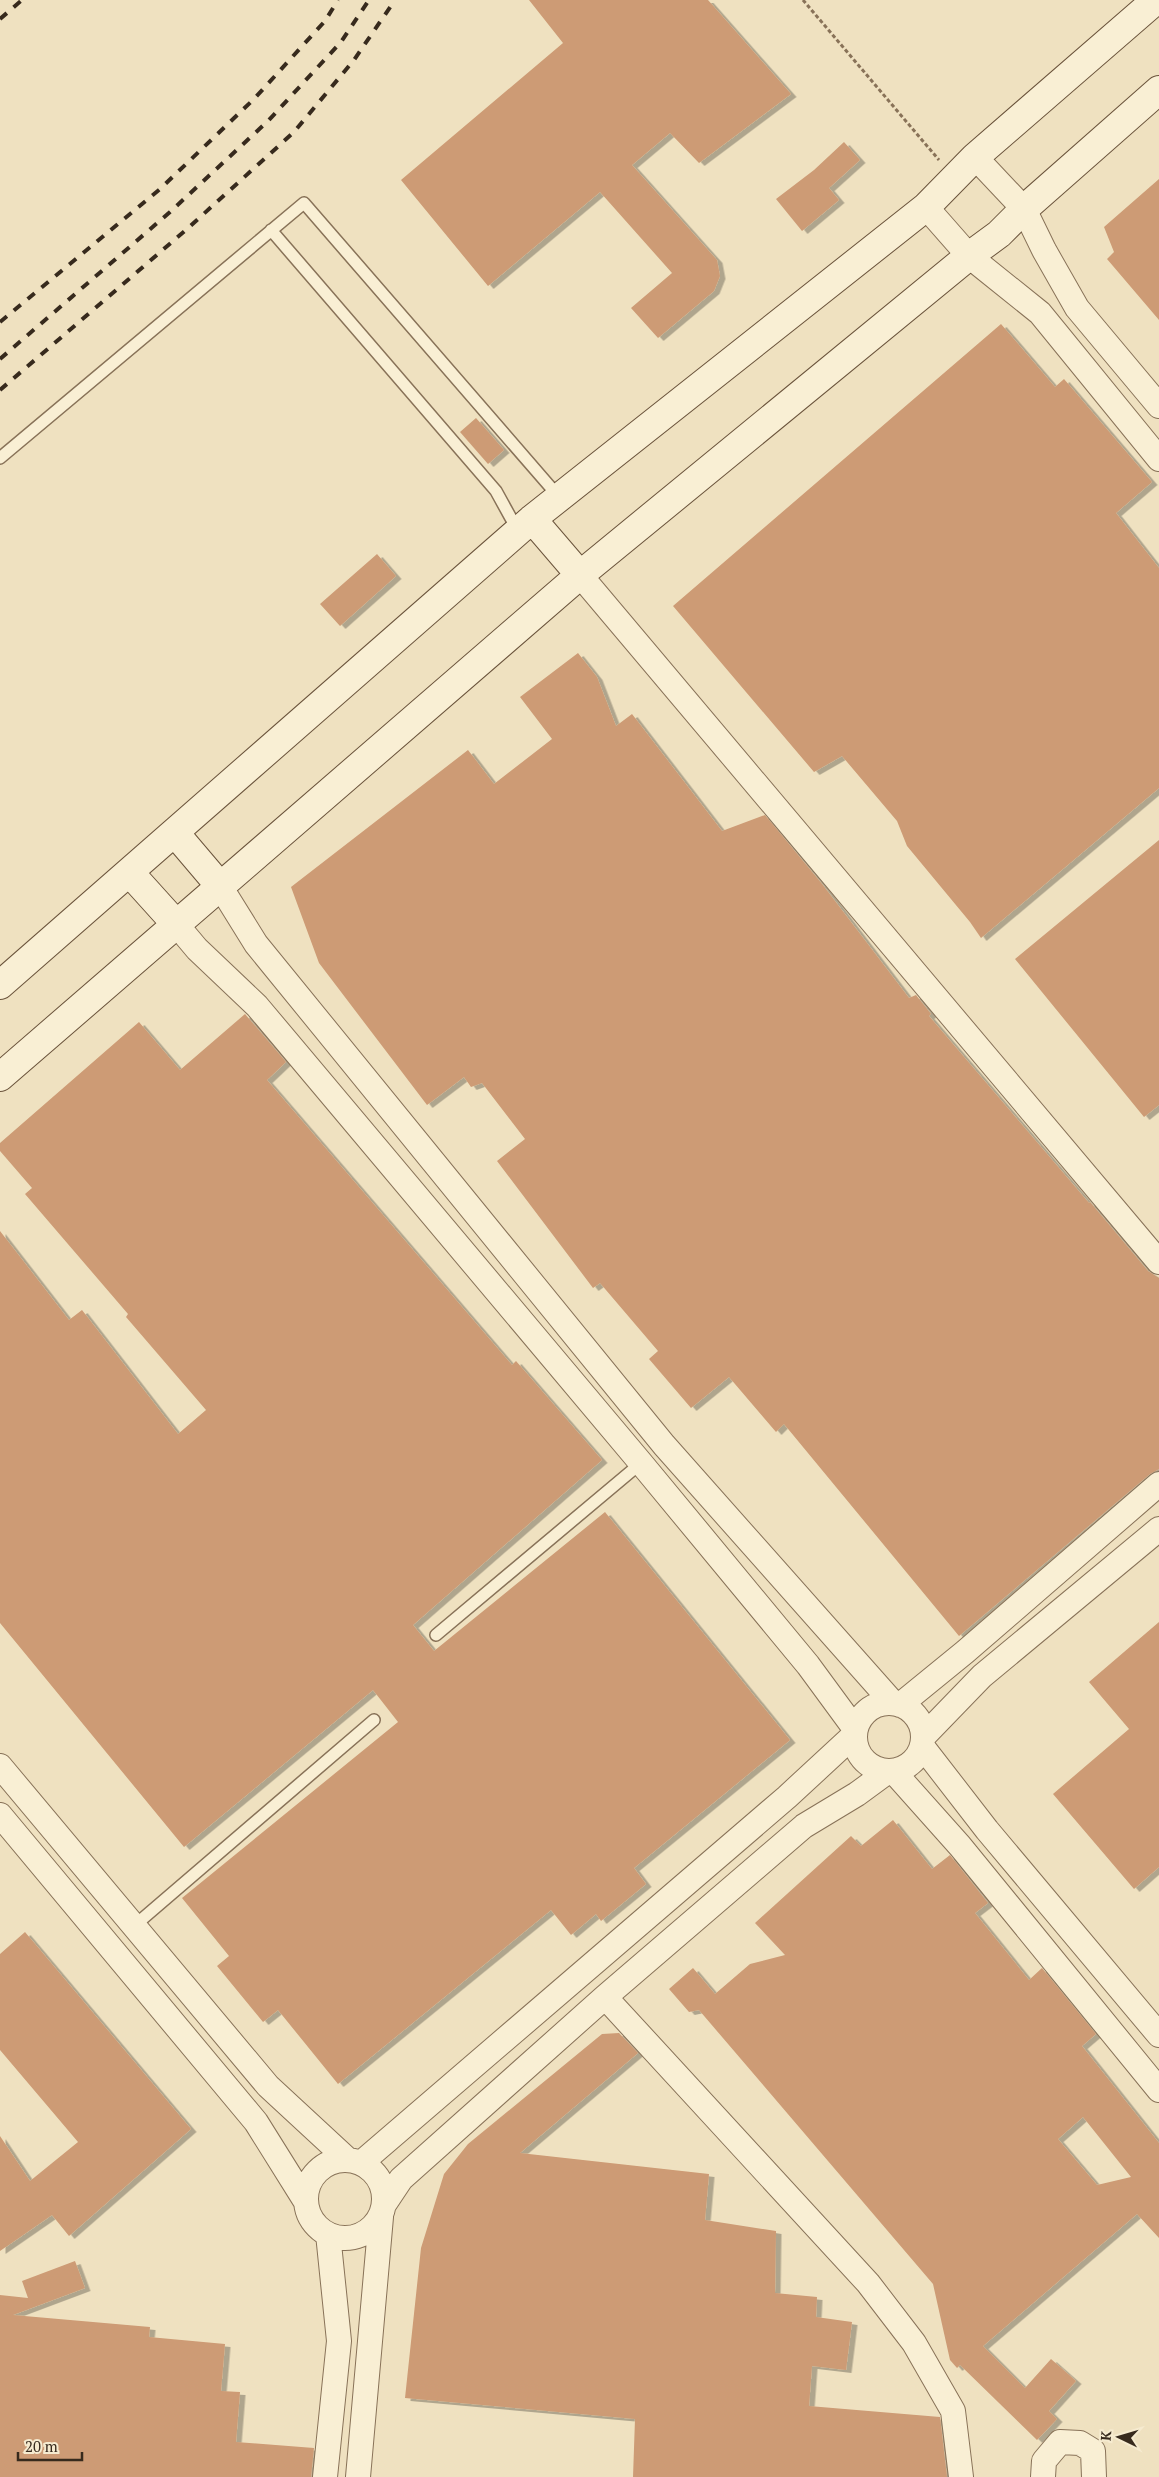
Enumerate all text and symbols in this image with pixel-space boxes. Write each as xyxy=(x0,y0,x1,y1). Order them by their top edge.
north arrow xyxy=(1094,2412,1144,2462)
scale bar xyxy=(18,2430,81,2462)
text: K xyxy=(1096,2430,1115,2442)
text: 20 m xyxy=(25,2436,58,2456)

